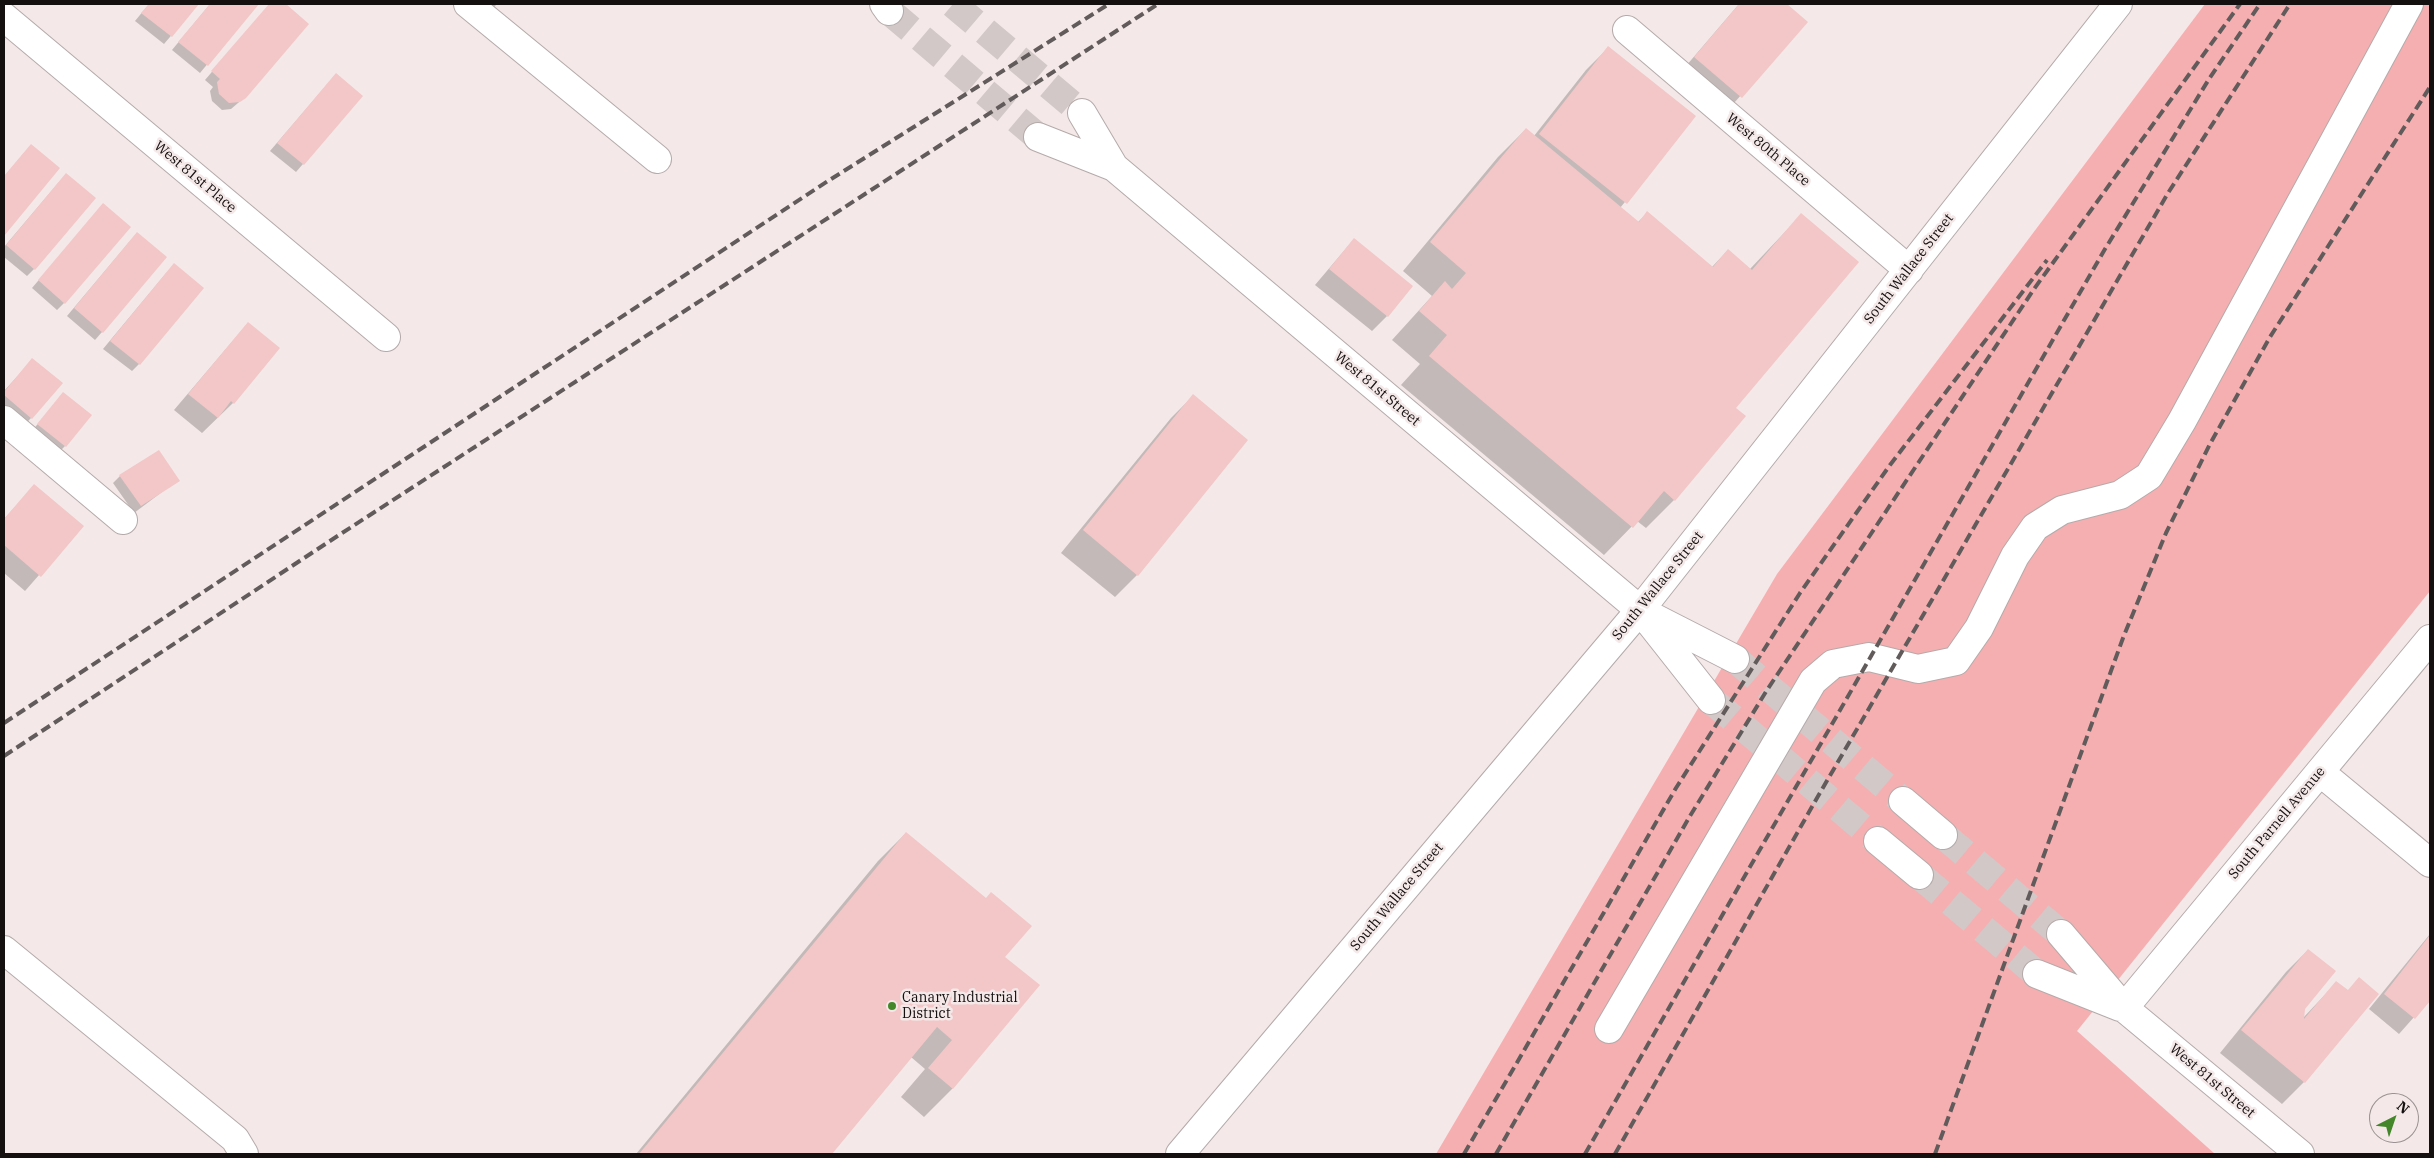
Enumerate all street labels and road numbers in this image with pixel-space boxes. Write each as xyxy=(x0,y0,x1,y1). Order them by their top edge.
street label: West 80th Place xyxy=(1723,110,1813,190)
street label: West 81st Place xyxy=(150,138,240,216)
street label: South Wallace Street xyxy=(1861,211,1957,327)
street label: West 81st Street xyxy=(1331,348,1423,430)
street label: South Wallace Street xyxy=(1609,528,1707,644)
street label: South Parnell Avenue xyxy=(2225,763,2329,883)
street label: South Wallace Street xyxy=(1347,840,1447,954)
street label: West 81st Street xyxy=(2166,1040,2258,1122)

